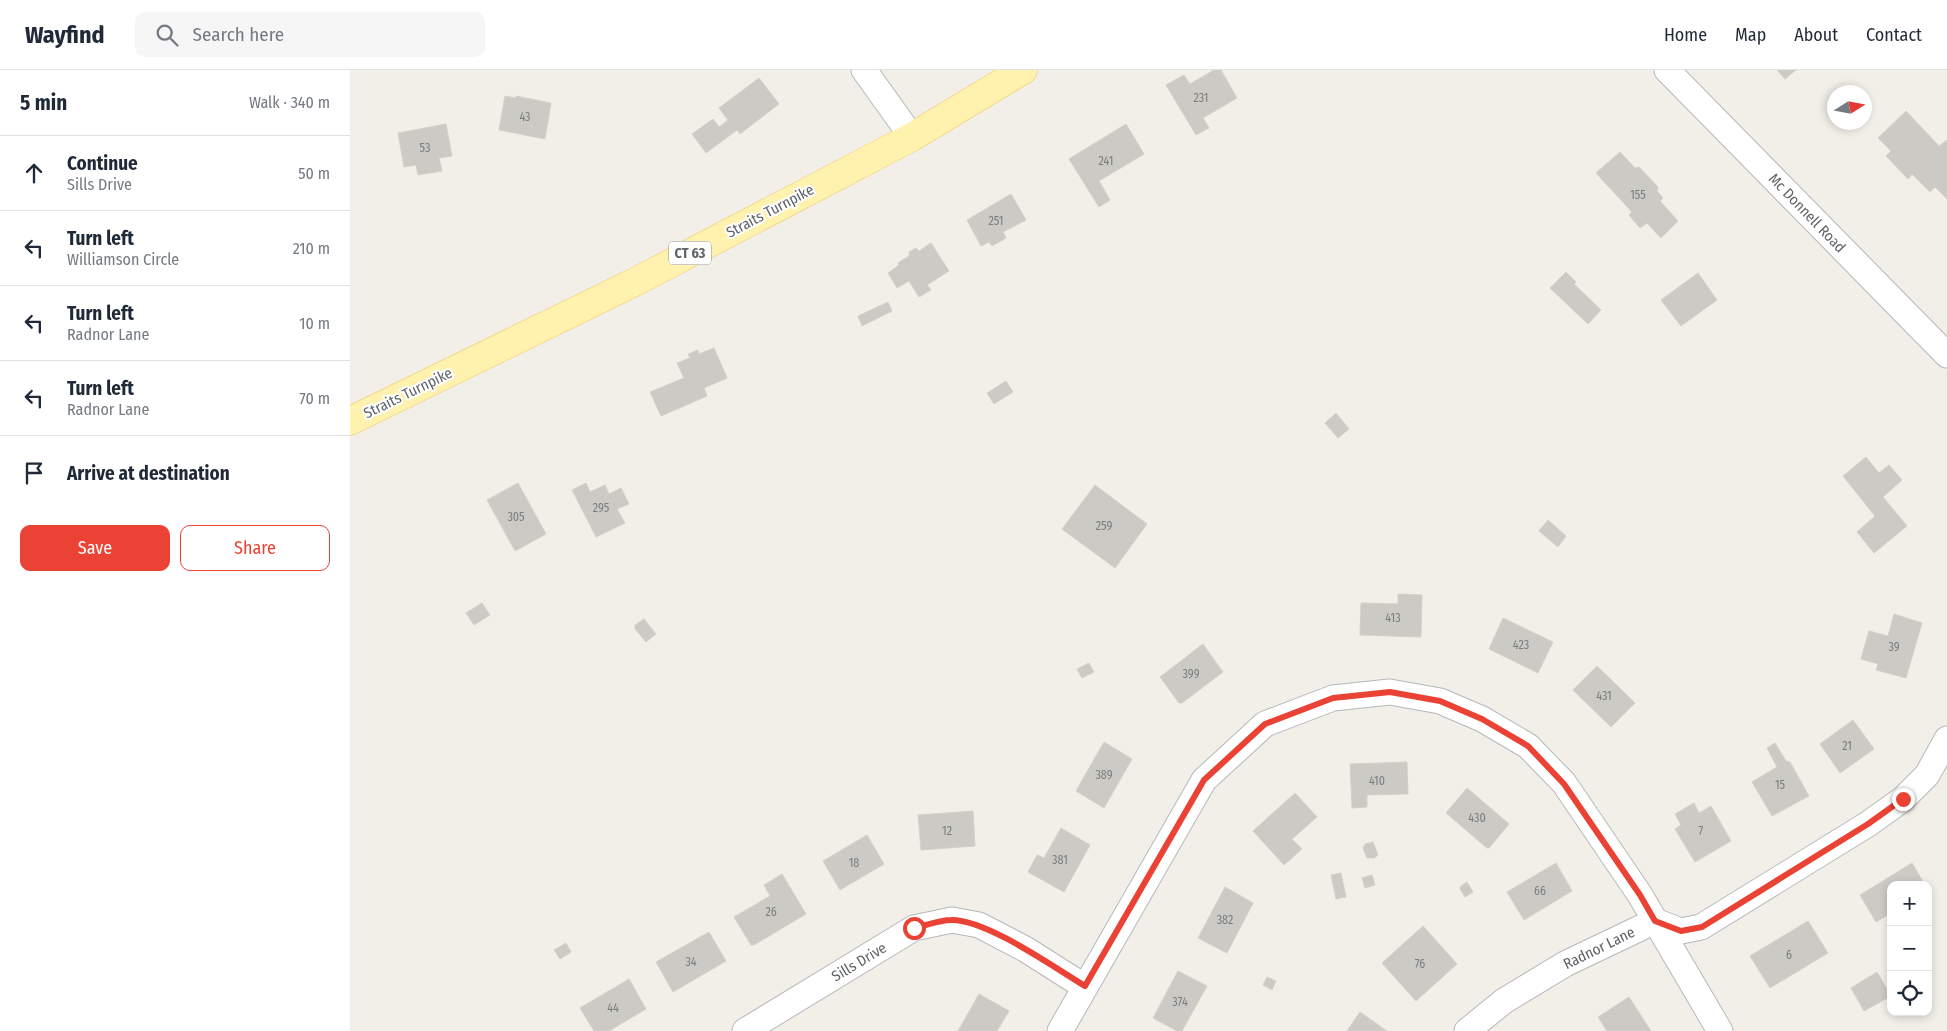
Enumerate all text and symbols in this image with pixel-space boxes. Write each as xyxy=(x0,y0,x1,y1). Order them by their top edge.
search box xyxy=(135,12,485,57)
text: Wayfind xyxy=(25,21,105,49)
icon: search xyxy=(153,21,181,49)
text: Search here xyxy=(193,23,284,46)
text: Home xyxy=(1664,24,1707,46)
text: Map xyxy=(1735,24,1766,46)
text: About xyxy=(1794,24,1838,46)
text: Contact xyxy=(1866,24,1922,46)
north arrow xyxy=(1827,85,1872,130)
text: 5 min xyxy=(20,90,67,116)
house number: 231 xyxy=(1193,91,1209,105)
text: Walk · 340 m xyxy=(249,93,330,112)
house number: 43 xyxy=(519,110,531,124)
house number: 53 xyxy=(420,141,430,155)
text: Continue xyxy=(67,152,138,175)
house number: 241 xyxy=(1099,154,1113,168)
icon: ahead xyxy=(20,159,48,187)
text: 50 m xyxy=(298,164,330,183)
street label: Mc Donnell Road xyxy=(1765,170,1849,256)
text: Sills Drive xyxy=(67,175,132,194)
street label: Straits Turnpike xyxy=(723,180,817,242)
house number: 155 xyxy=(1630,188,1646,202)
house number: 251 xyxy=(989,214,1003,228)
text: Turn left xyxy=(67,227,134,250)
icon: left xyxy=(20,234,48,262)
text: 210 m xyxy=(293,239,330,258)
road number: CT 63 xyxy=(669,242,711,264)
text: Williamson Circle xyxy=(67,250,179,269)
text: Turn left xyxy=(67,302,134,325)
icon: left xyxy=(20,309,48,337)
text: 10 m xyxy=(299,314,330,333)
text: Radnor Lane xyxy=(67,325,149,344)
street label: Straits Turnpike xyxy=(361,364,455,422)
text: Turn left xyxy=(67,377,134,400)
icon: left xyxy=(20,384,48,412)
text: 70 m xyxy=(299,389,330,408)
text: Radnor Lane xyxy=(67,400,149,419)
icon: arrive xyxy=(20,459,48,487)
text: Arrive at destination xyxy=(67,462,230,485)
house number: 295 xyxy=(593,501,610,515)
house number: 305 xyxy=(507,510,525,524)
house number: 259 xyxy=(1096,519,1112,533)
button: Save xyxy=(20,525,170,571)
button: Share xyxy=(180,525,330,571)
house number: 413 xyxy=(1385,611,1401,625)
house number: 423 xyxy=(1513,638,1529,652)
house number: 39 xyxy=(1888,640,1900,654)
house number: 399 xyxy=(1183,667,1200,681)
house number: 431 xyxy=(1596,689,1612,703)
house number: 21 xyxy=(1842,739,1852,753)
house number: 389 xyxy=(1095,768,1113,782)
house number: 410 xyxy=(1369,774,1385,788)
house number: 15 xyxy=(1775,778,1786,792)
route end xyxy=(1892,788,1915,811)
house number: 430 xyxy=(1468,811,1486,825)
house number: 12 xyxy=(942,824,952,838)
house number: 7 xyxy=(1699,824,1704,838)
house number: 381 xyxy=(1052,853,1068,867)
house number: 18 xyxy=(849,856,859,870)
map controls xyxy=(1887,881,1932,1016)
button: + xyxy=(1887,881,1932,926)
house number: 66 xyxy=(1534,884,1546,898)
house number: 26 xyxy=(765,905,777,919)
house number: 382 xyxy=(1217,913,1233,927)
route start xyxy=(903,917,926,940)
street label: Radnor Lane xyxy=(1560,923,1638,973)
button: − xyxy=(1887,926,1932,971)
street label: Sills Drive xyxy=(828,939,890,985)
house number: 6 xyxy=(1786,948,1792,962)
house number: 34 xyxy=(685,955,697,969)
house number: 76 xyxy=(1415,957,1425,971)
button: locate xyxy=(1887,971,1932,1016)
house number: 374 xyxy=(1172,995,1188,1009)
house number: 44 xyxy=(607,1001,619,1015)

